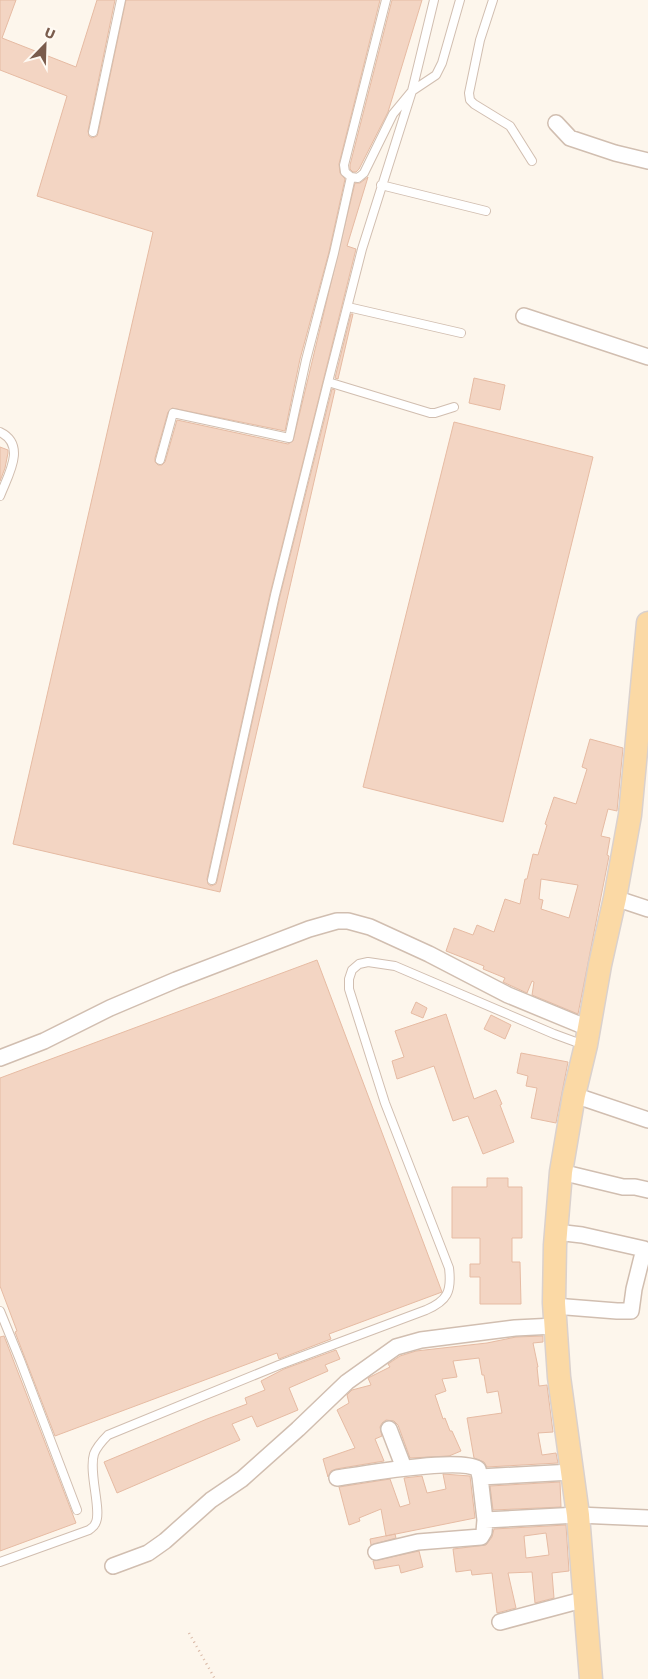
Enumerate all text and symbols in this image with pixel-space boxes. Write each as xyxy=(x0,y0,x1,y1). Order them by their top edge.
north arrow xyxy=(20,20,70,70)
text: U xyxy=(42,24,58,42)

